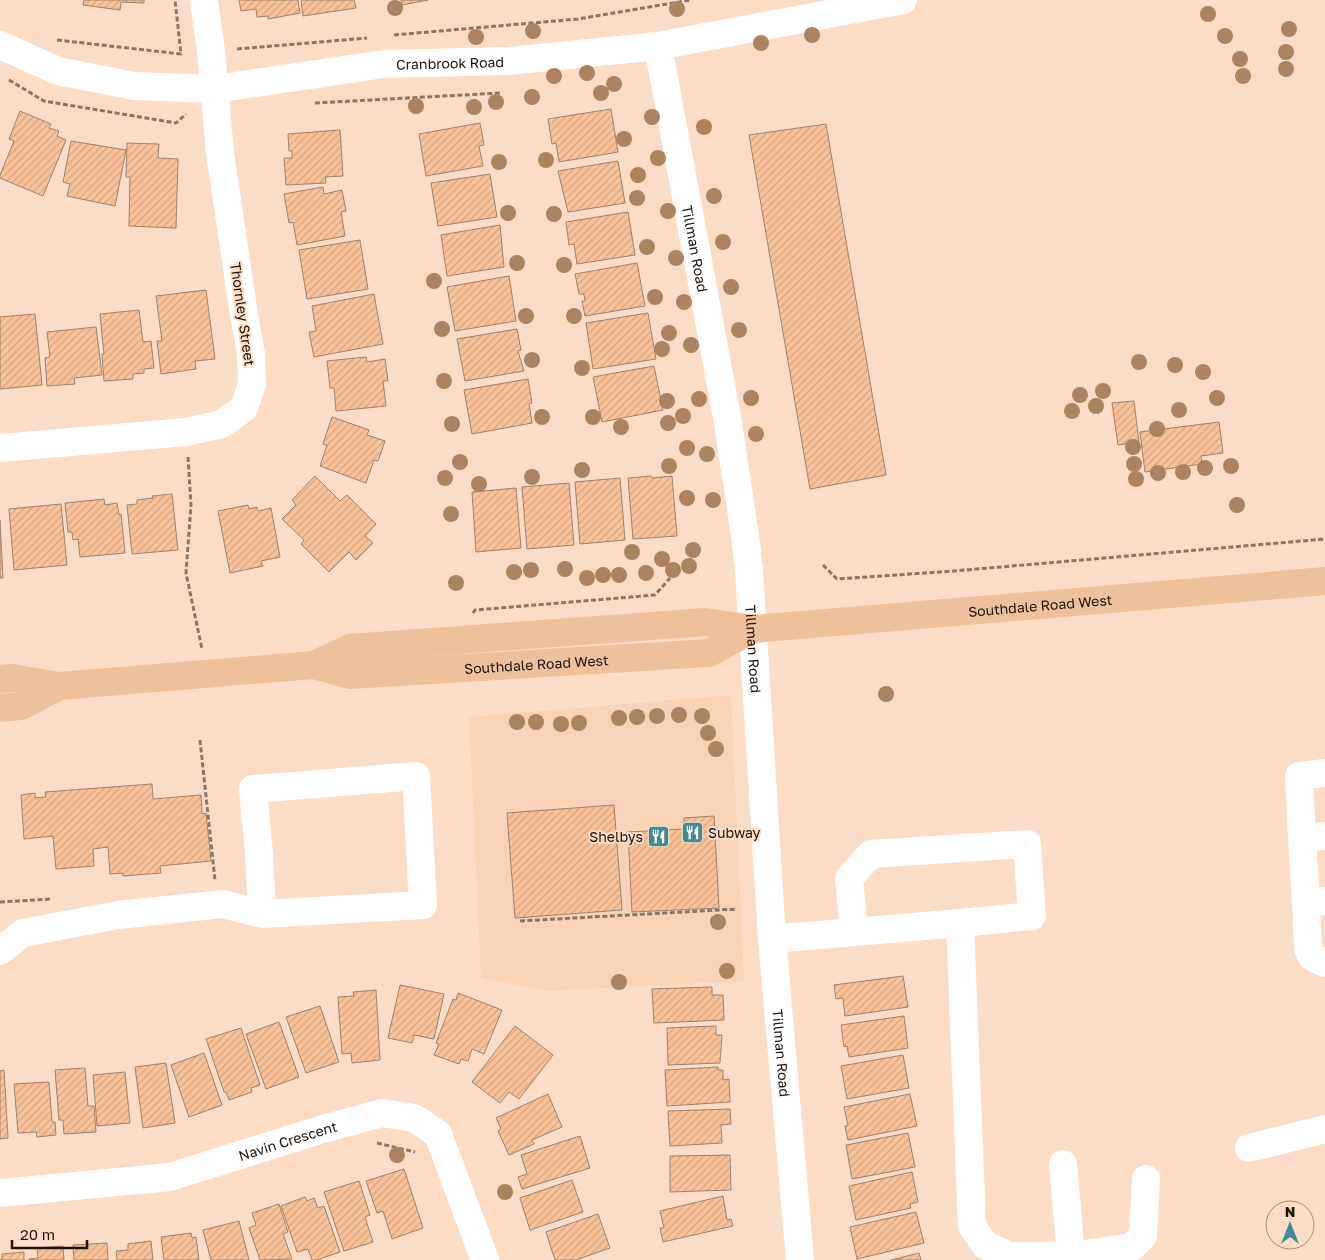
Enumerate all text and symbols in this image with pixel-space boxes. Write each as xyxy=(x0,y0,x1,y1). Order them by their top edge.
street label: Cranbrook Road xyxy=(396,53,504,72)
street label: Tillman Road xyxy=(679,204,712,293)
street label: Thornley Street xyxy=(227,261,259,367)
street label: Southdale Road West xyxy=(967,590,1113,619)
street label: Tillman Road xyxy=(743,604,765,693)
street label: Southdale Road West xyxy=(464,651,609,676)
restaurant icon: Subway xyxy=(680,820,704,844)
restaurant icon: Shelbys xyxy=(647,824,671,848)
place label: Subway xyxy=(708,824,761,841)
place label: Shelbys xyxy=(589,828,643,845)
street label: Tillman Road xyxy=(770,1008,794,1098)
street label: Navin Crescent xyxy=(236,1117,339,1164)
north arrow xyxy=(1265,1200,1315,1250)
text: N xyxy=(1285,1203,1295,1220)
scale bar xyxy=(12,1218,88,1250)
text: 20 m xyxy=(20,1225,55,1243)

